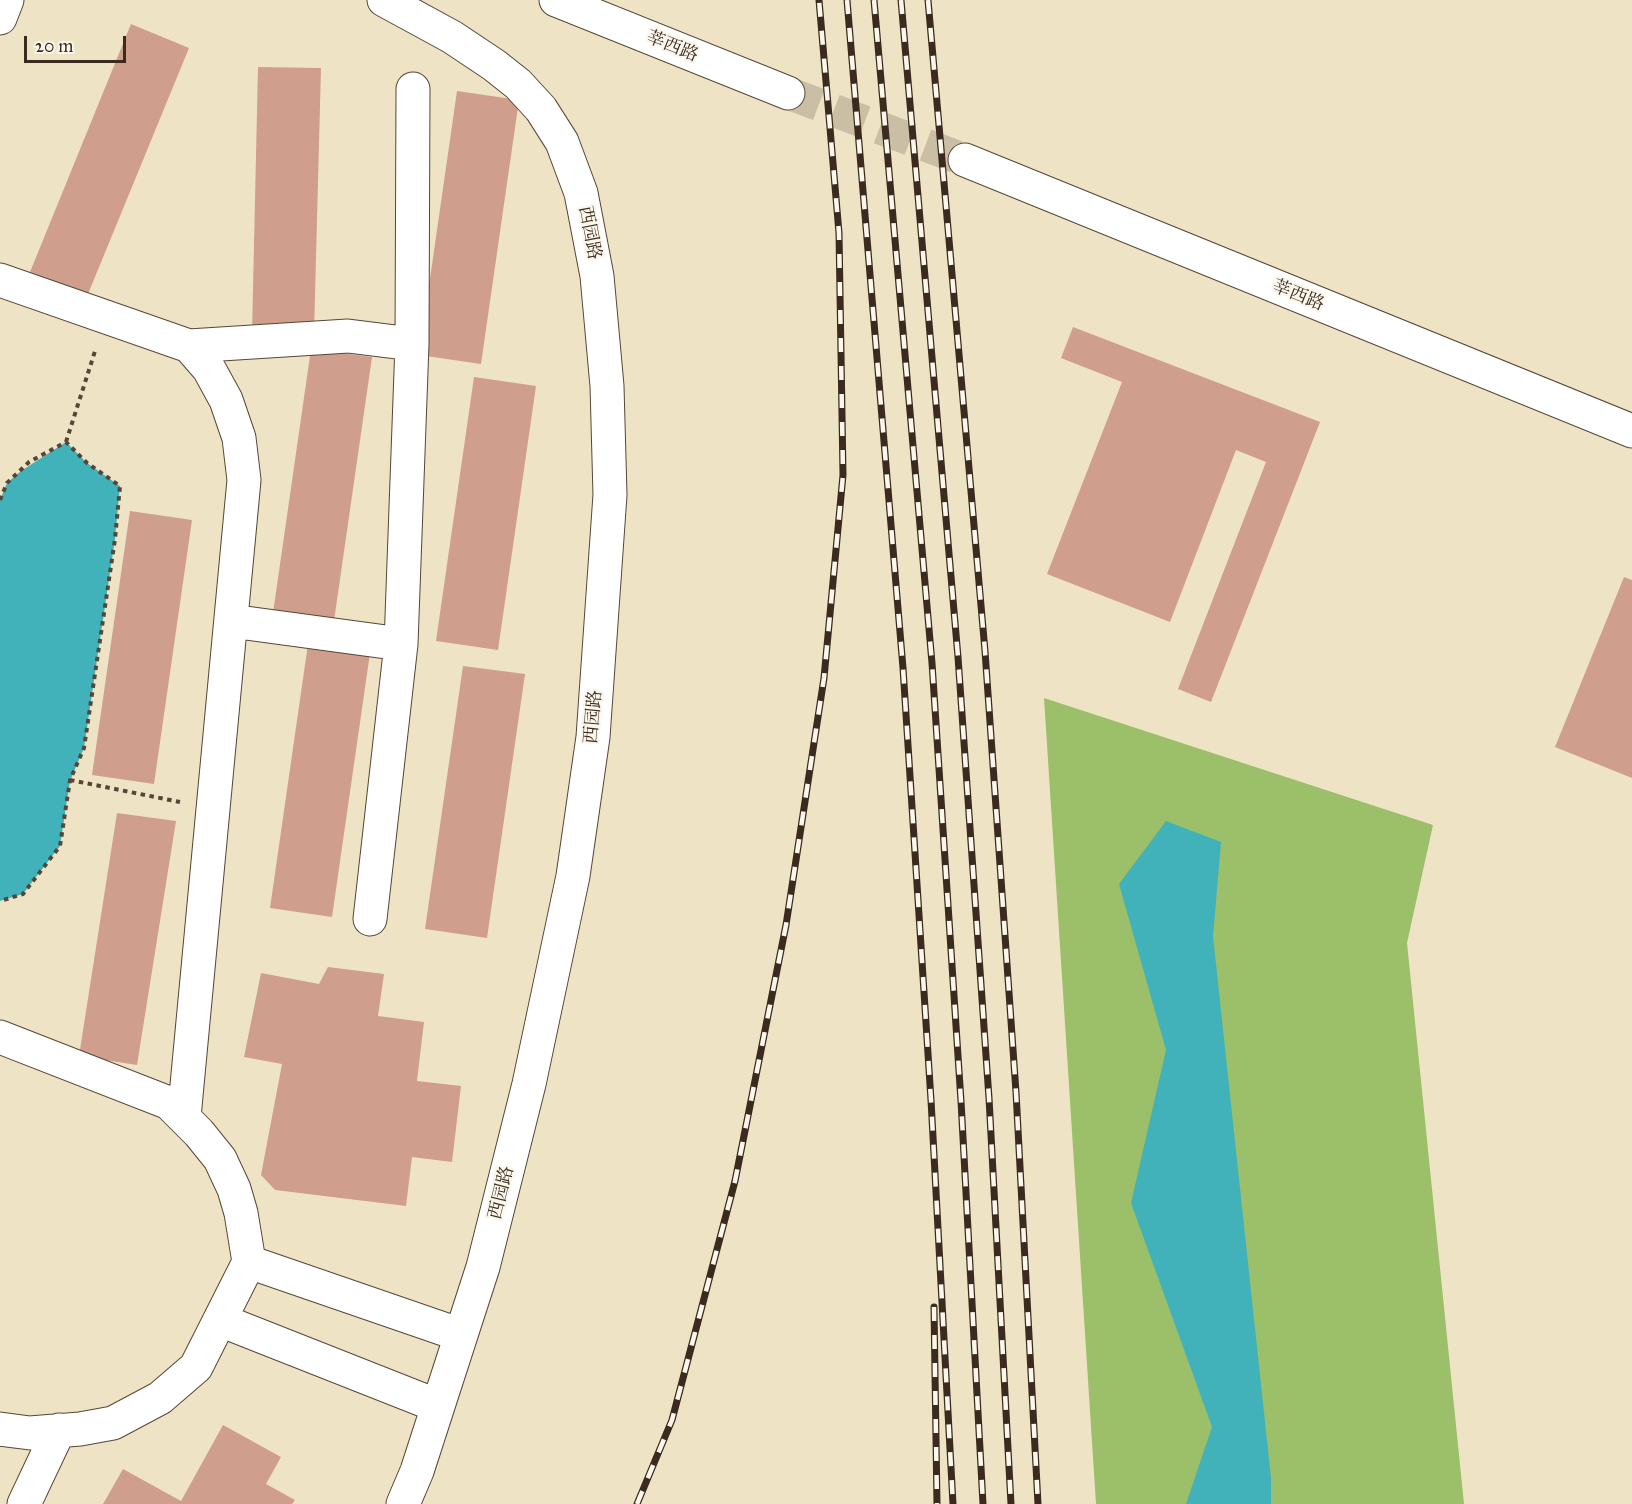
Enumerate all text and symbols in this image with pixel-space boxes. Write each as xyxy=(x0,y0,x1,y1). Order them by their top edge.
scale bar xyxy=(27,24,129,62)
street label: 莘西路 xyxy=(643,27,701,67)
text: 20 m xyxy=(35,35,73,57)
street label: 西园路 xyxy=(573,204,605,262)
street label: 莘西路 xyxy=(1269,276,1327,316)
street label: 西园路 xyxy=(581,689,607,745)
street label: 西园路 xyxy=(485,1164,519,1222)

